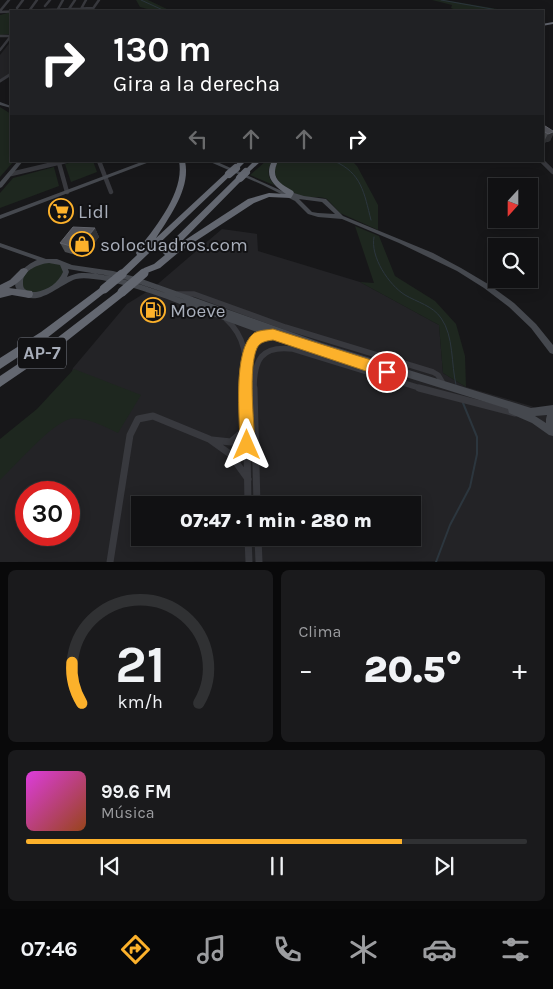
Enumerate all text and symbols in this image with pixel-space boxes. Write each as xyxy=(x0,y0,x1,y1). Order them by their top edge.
text: 130 m xyxy=(113,29,211,70)
icon: right xyxy=(30,30,95,95)
text: Gira a la derecha xyxy=(113,71,280,97)
icon: left xyxy=(184,125,212,153)
icon: ahead xyxy=(237,125,265,153)
icon: ahead xyxy=(290,125,318,153)
icon: right xyxy=(343,125,371,153)
north arrow xyxy=(488,178,538,228)
map controls xyxy=(488,178,538,288)
supermarket icon: Lidl xyxy=(48,198,74,224)
place label: Lidl xyxy=(78,201,109,223)
shop icon: solocuadros.com xyxy=(69,231,95,257)
place label: solocuadros.com xyxy=(100,234,248,256)
button: search xyxy=(488,238,538,288)
fuel station icon: Moeve xyxy=(140,297,166,323)
place label: Moeve xyxy=(170,300,226,322)
road number: AP-7 xyxy=(18,338,66,368)
pin xyxy=(366,351,408,393)
icon: arrive xyxy=(373,358,401,386)
position arrow xyxy=(220,418,272,470)
speed limit sign: 30 xyxy=(15,481,80,546)
text: 07:47 · 1 min · 280 m xyxy=(180,510,372,532)
text: Clima xyxy=(299,622,341,641)
text: 21 xyxy=(115,634,165,695)
text: 20.5° xyxy=(363,647,462,692)
text: − xyxy=(299,653,313,686)
text: + xyxy=(512,653,527,686)
text: km/h xyxy=(118,692,163,713)
text: 99.6 FM xyxy=(101,781,172,803)
text: Música xyxy=(101,803,154,822)
icon: previous xyxy=(96,852,124,880)
icon: pause xyxy=(263,852,291,880)
icon: next xyxy=(430,852,458,880)
icon: directions xyxy=(118,932,153,967)
icon: music xyxy=(194,932,229,967)
icon: phone xyxy=(270,932,305,967)
icon: climate xyxy=(346,932,381,967)
icon: car xyxy=(422,932,457,967)
icon: filters xyxy=(498,932,533,967)
text: 07:46 xyxy=(20,936,78,962)

